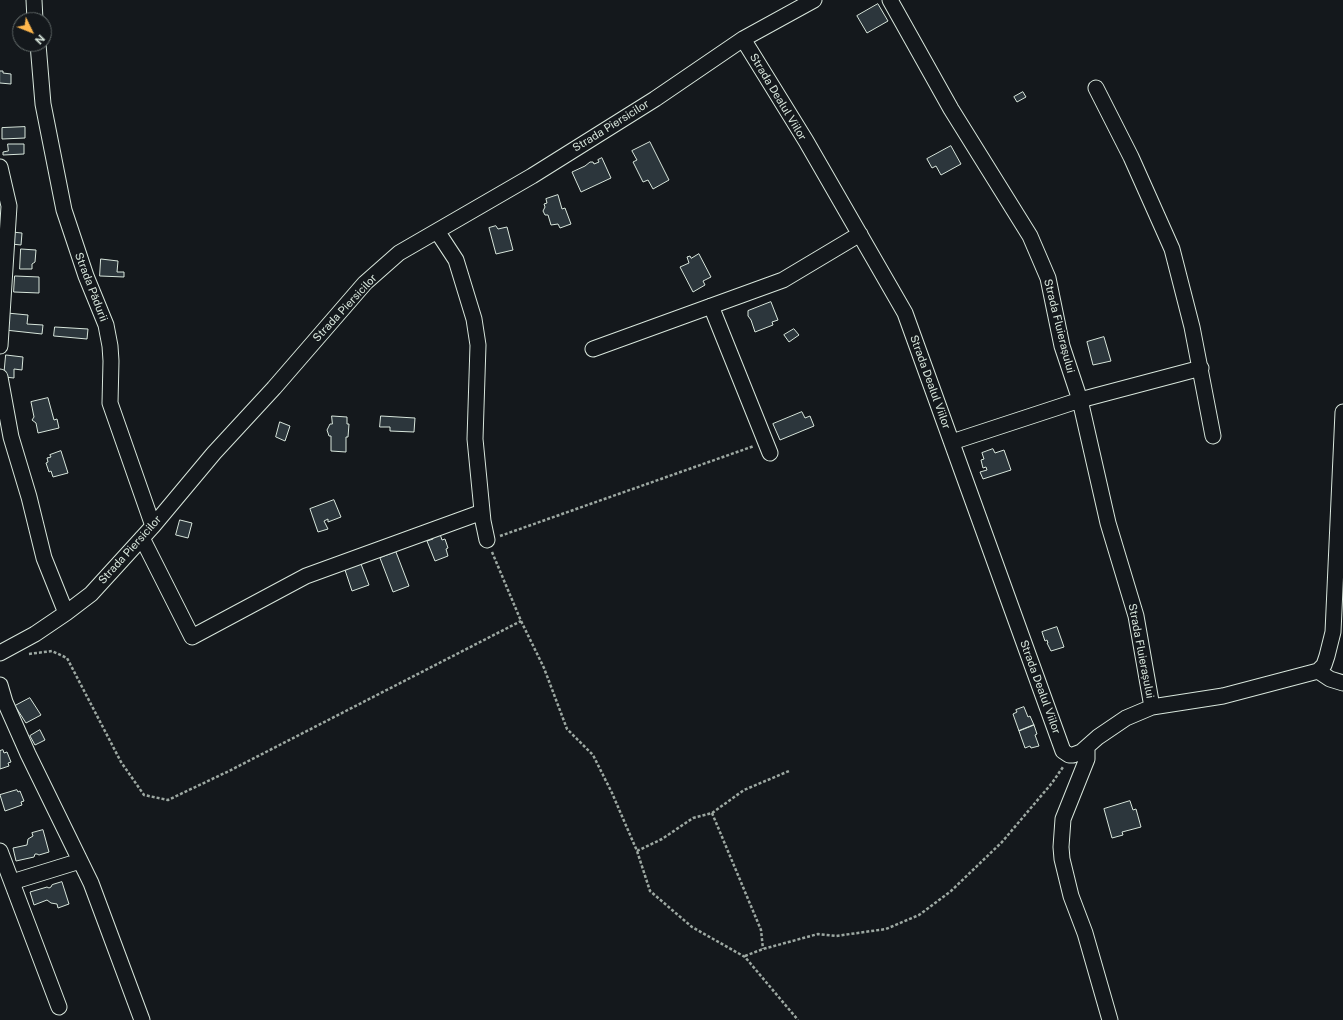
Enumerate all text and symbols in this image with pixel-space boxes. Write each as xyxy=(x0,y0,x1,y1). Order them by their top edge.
north arrow xyxy=(12,12,52,52)
text: N xyxy=(33,32,47,47)
street label: Strada Dealul Viilor xyxy=(747,51,809,143)
street label: Strada Piersicilor xyxy=(570,97,652,155)
street label: Strada Pădurii xyxy=(72,251,110,323)
street label: Strada Piersicilor xyxy=(310,271,380,345)
street label: Strada Fluierașului xyxy=(1041,278,1077,374)
street label: Strada Dealul Viilor xyxy=(907,333,953,431)
street label: Strada Piersicilor xyxy=(96,513,164,587)
street label: Strada Fluierașului xyxy=(1125,602,1157,700)
street label: Strada Dealul Viilor xyxy=(1017,638,1063,736)

